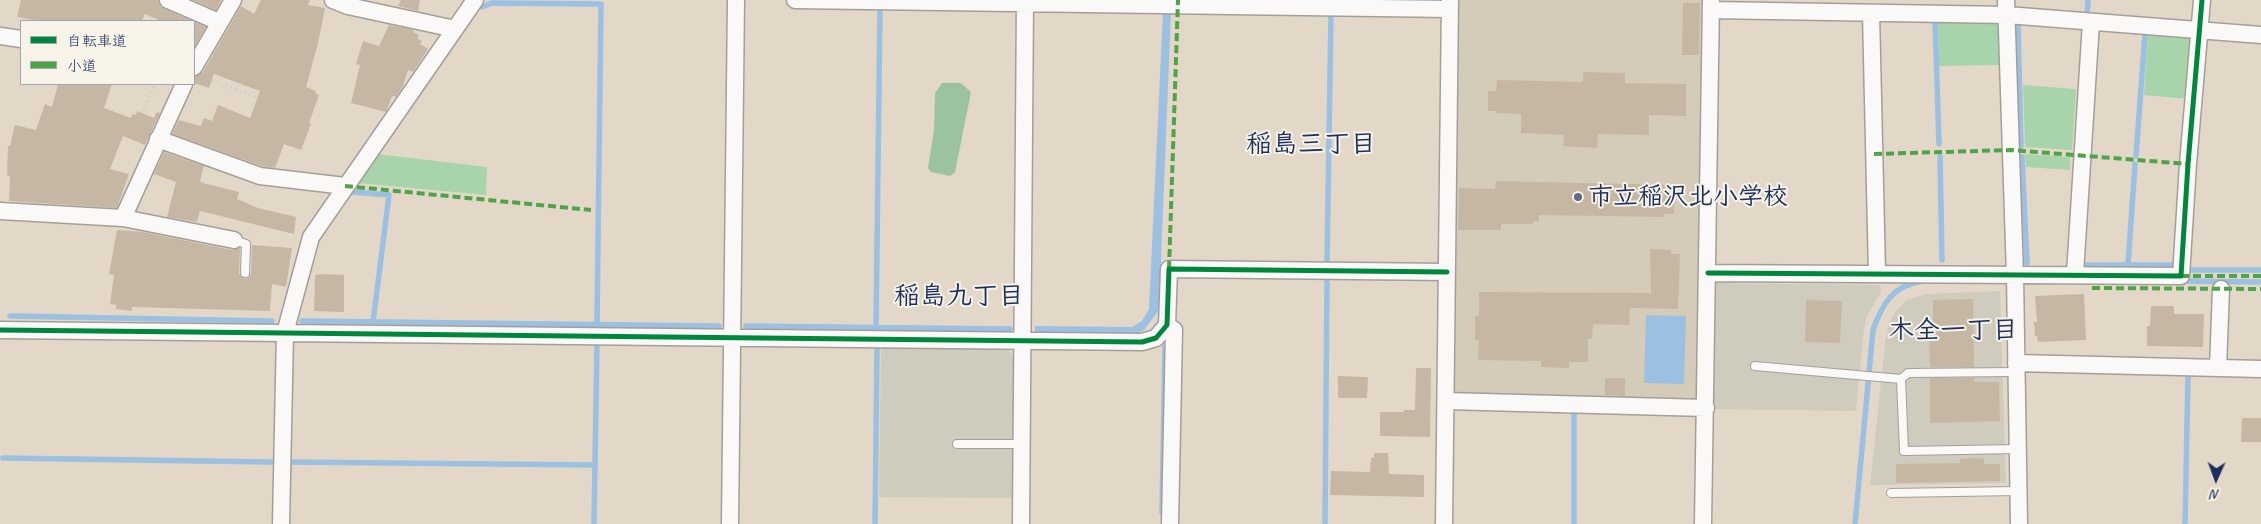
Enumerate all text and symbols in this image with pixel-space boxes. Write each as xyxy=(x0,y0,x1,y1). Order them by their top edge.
legend xyxy=(20,20,195,85)
text: 自転車道 xyxy=(67,32,127,51)
text: 小道 xyxy=(67,57,97,76)
district label: 稲島三丁目 xyxy=(1246,129,1376,161)
place label: 市立稲沢北小学校 xyxy=(1588,182,1788,212)
marker: 市立稲沢北小学校 xyxy=(1572,191,1584,203)
district label: 稲島九丁目 xyxy=(894,281,1024,313)
district label: 木全一丁目 xyxy=(1888,315,2018,347)
north arrow xyxy=(2191,454,2241,504)
text: N xyxy=(2211,486,2220,503)

